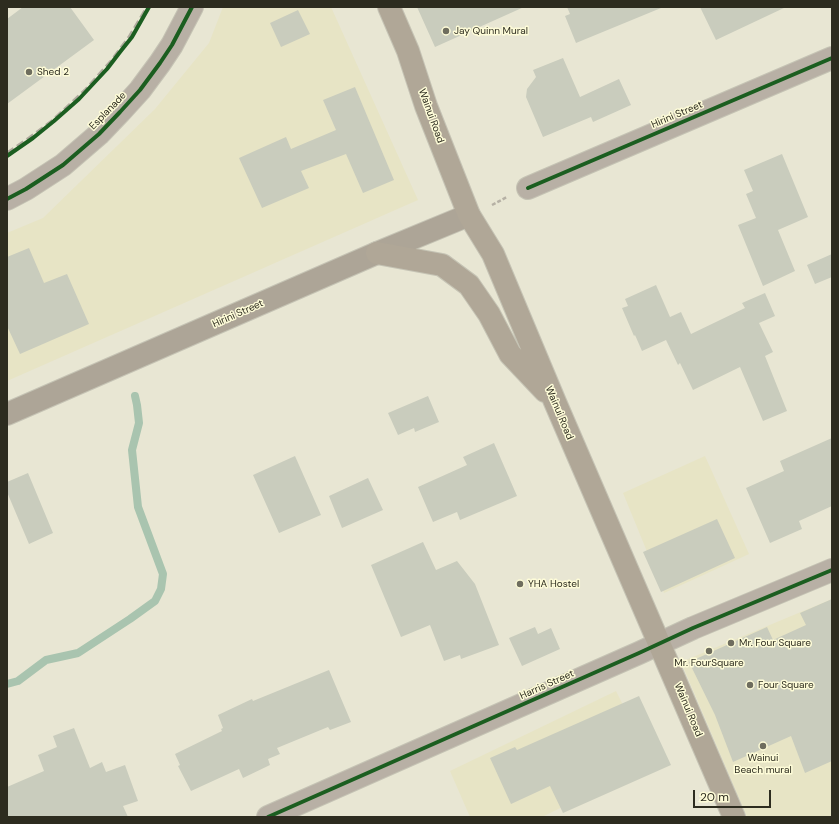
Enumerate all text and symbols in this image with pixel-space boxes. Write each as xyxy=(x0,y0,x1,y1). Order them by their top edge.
place label: Jay Quinn Mural xyxy=(454,25,528,37)
marker: Jay Quinn Mural xyxy=(441,26,451,36)
place label: Shed 2 xyxy=(37,66,69,78)
marker: Shed 2 xyxy=(24,67,34,77)
street label: Wainui Road xyxy=(416,87,446,145)
street label: Esplanade xyxy=(87,90,129,132)
street label: Hirini Street xyxy=(650,99,704,131)
street label: Hirini Street xyxy=(211,297,265,331)
street label: Wainui Road xyxy=(542,384,576,442)
place label: YHA Hostel xyxy=(528,578,579,590)
marker: YHA Hostel xyxy=(515,579,525,589)
place label: Mr. Four Square xyxy=(739,637,811,649)
marker: Mr. Four Square xyxy=(726,638,736,648)
marker: Mr. FourSquare xyxy=(704,646,714,656)
place label: Mr. FourSquare xyxy=(674,657,744,669)
street label: Harris Street xyxy=(518,668,576,702)
place label: Four Square xyxy=(758,679,814,691)
marker: Four Square xyxy=(745,680,755,690)
street label: Wainui Road xyxy=(671,681,705,739)
marker: Wainui Beach mural xyxy=(758,741,768,751)
place label: Wainui Beach mural xyxy=(734,752,792,776)
scale bar xyxy=(695,782,773,808)
text: 20 m xyxy=(700,789,729,805)

